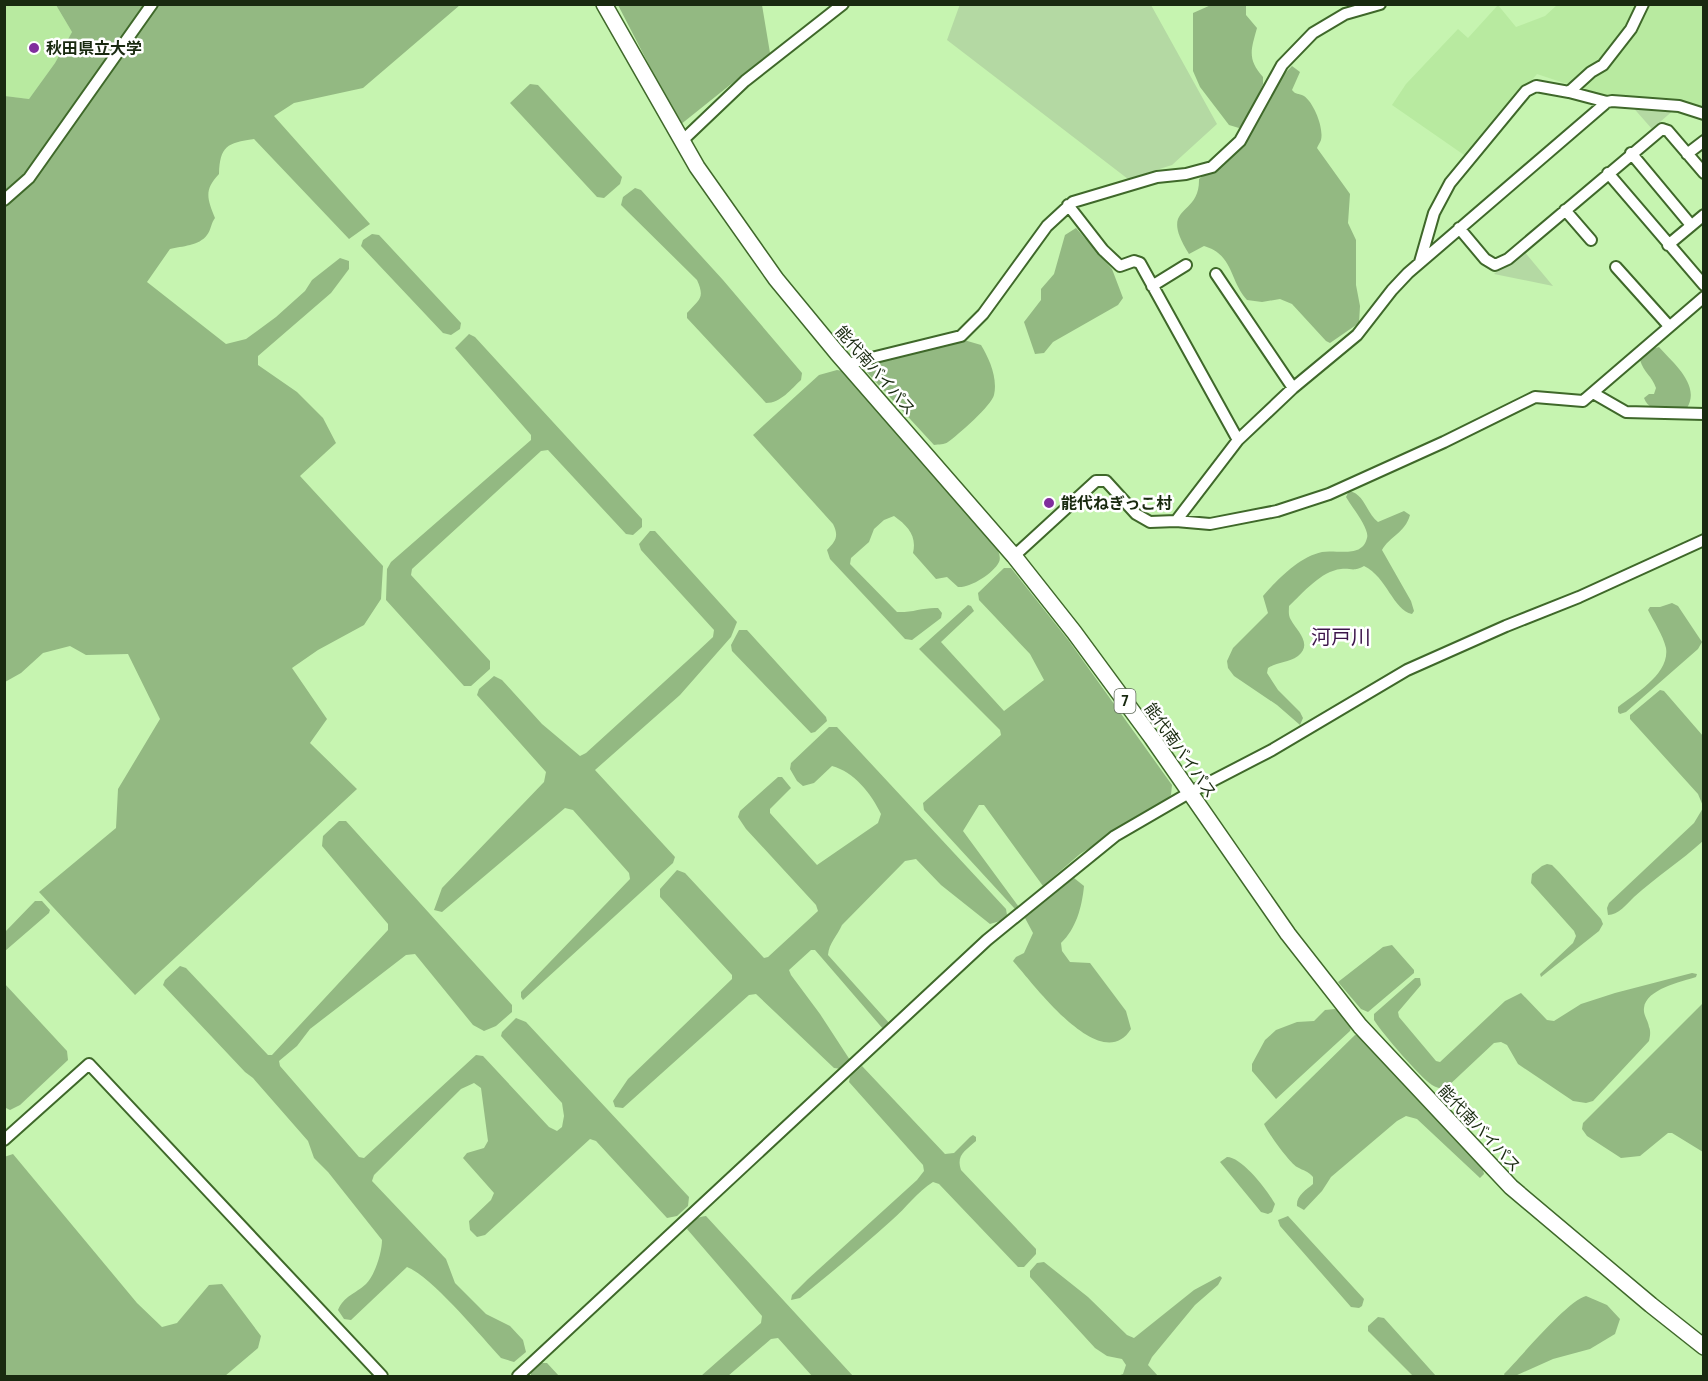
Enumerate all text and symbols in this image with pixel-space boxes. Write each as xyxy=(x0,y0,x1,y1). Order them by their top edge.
place label: 秋田県立大学 xyxy=(46,39,142,58)
marker: 秋田県立大学 xyxy=(27,41,41,55)
street label: 能代南バイパス xyxy=(832,322,919,419)
place label: 能代ねぎっこ村 xyxy=(1061,494,1172,513)
marker: 能代ねぎっこ村 xyxy=(1042,496,1056,510)
district label: 河戸川 xyxy=(1311,625,1371,649)
road number: 7 xyxy=(1114,689,1136,713)
street label: 能代南バイパス xyxy=(1141,699,1220,801)
street label: 能代南バイパス xyxy=(1435,1081,1525,1176)

